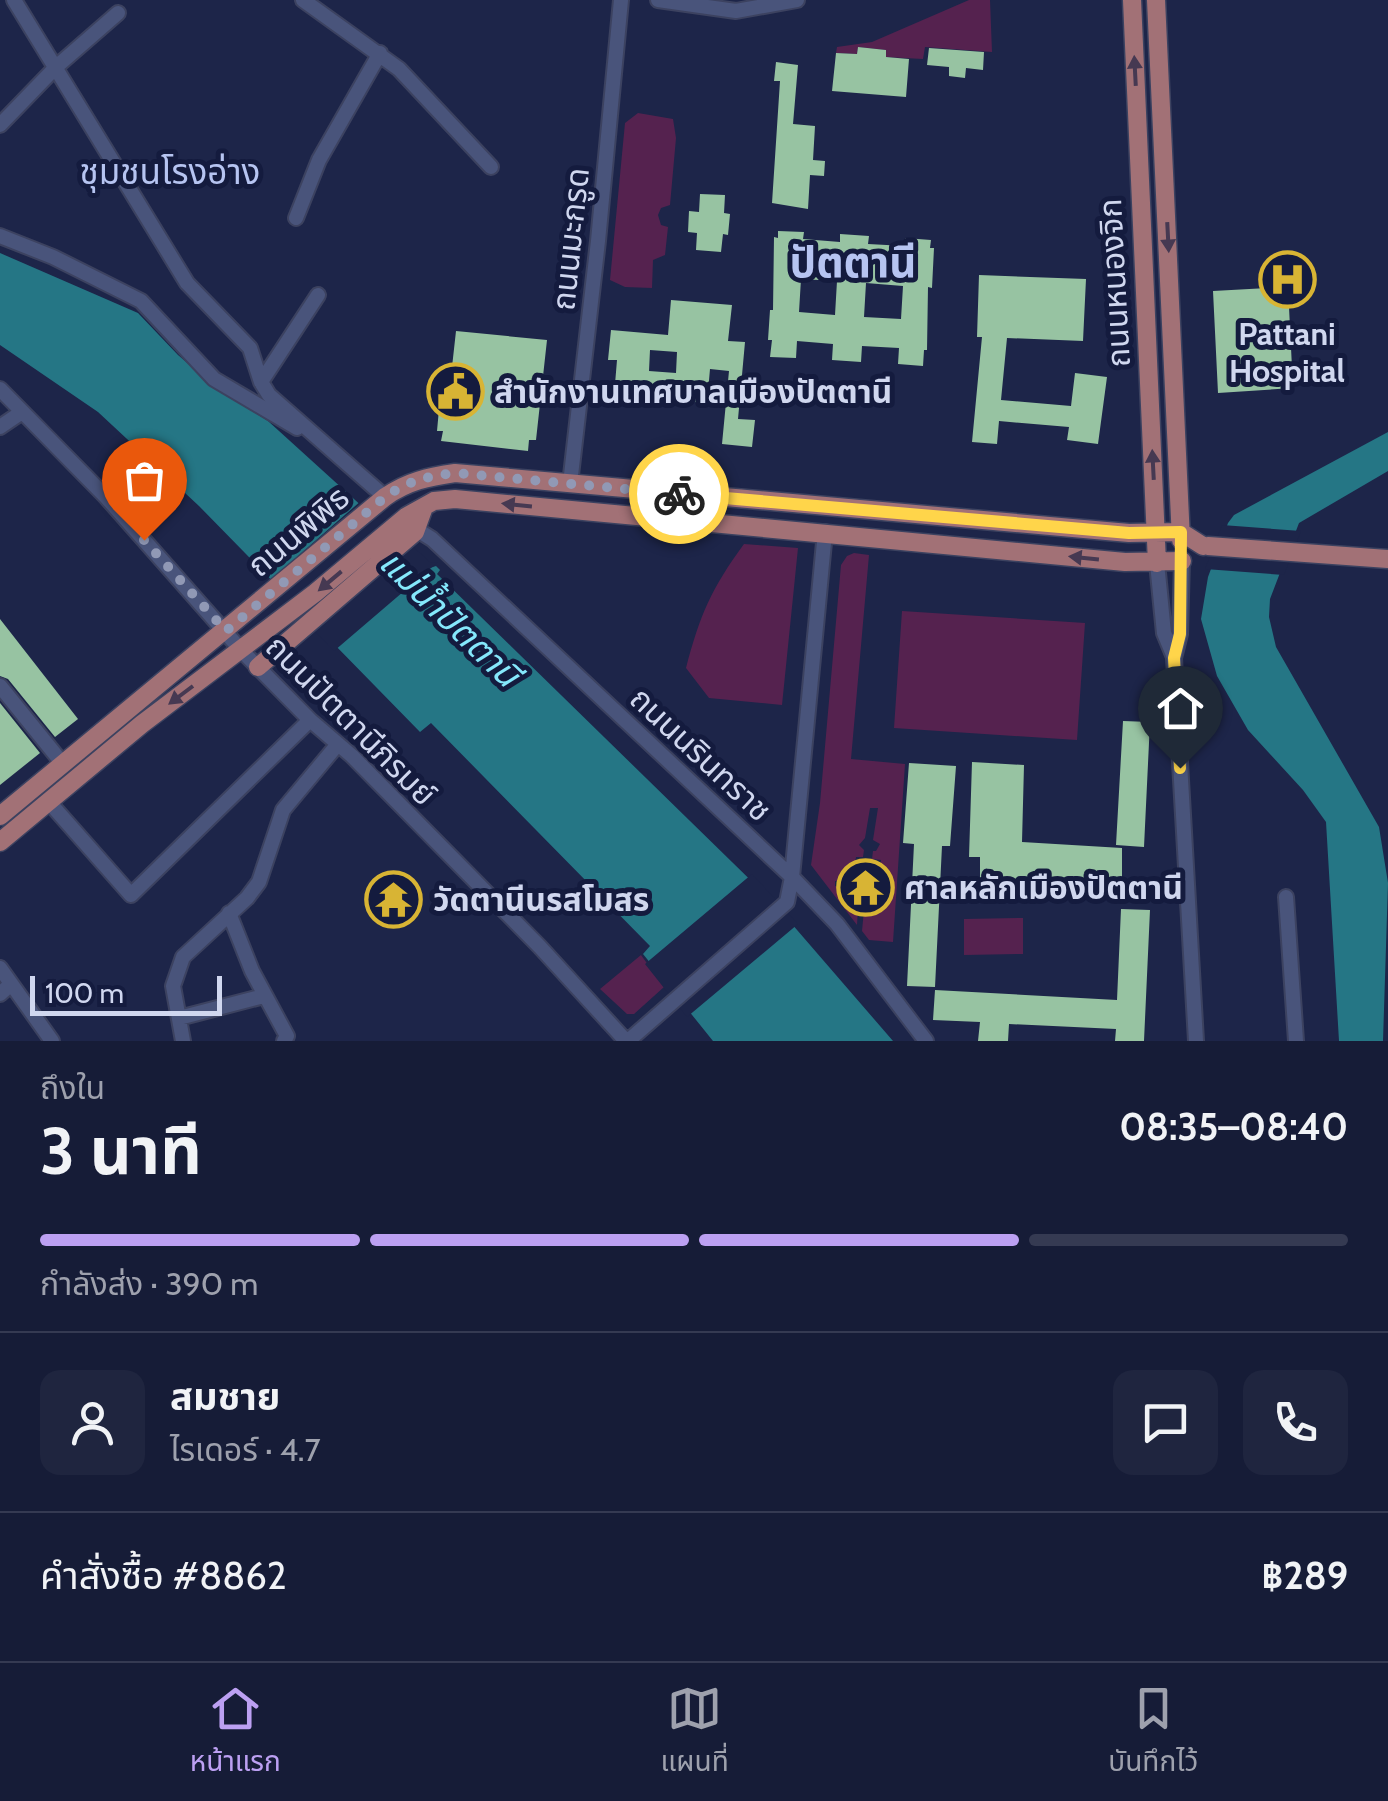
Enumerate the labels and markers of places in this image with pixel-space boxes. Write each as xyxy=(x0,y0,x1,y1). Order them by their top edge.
hospital icon: Pattani Hospital xyxy=(1257,249,1317,309)
place label: Pattani Hospital xyxy=(1229,314,1345,390)
public building icon: สำนักงานเทศบาลเมืองปัตตานี xyxy=(425,361,485,421)
place label: สำนักงานเทศบาลเมืองปัตตานี xyxy=(494,372,892,411)
pin xyxy=(102,438,187,541)
pin xyxy=(1138,666,1223,769)
temple icon: ศาลหลักเมืองปัตตานี xyxy=(835,857,895,917)
place label: ศาลหลักเมืองปัตตานี xyxy=(904,868,1183,907)
temple icon: วัดตานีนรสโมสร xyxy=(364,869,424,929)
place label: วัดตานีนรสโมสร xyxy=(433,880,649,919)

